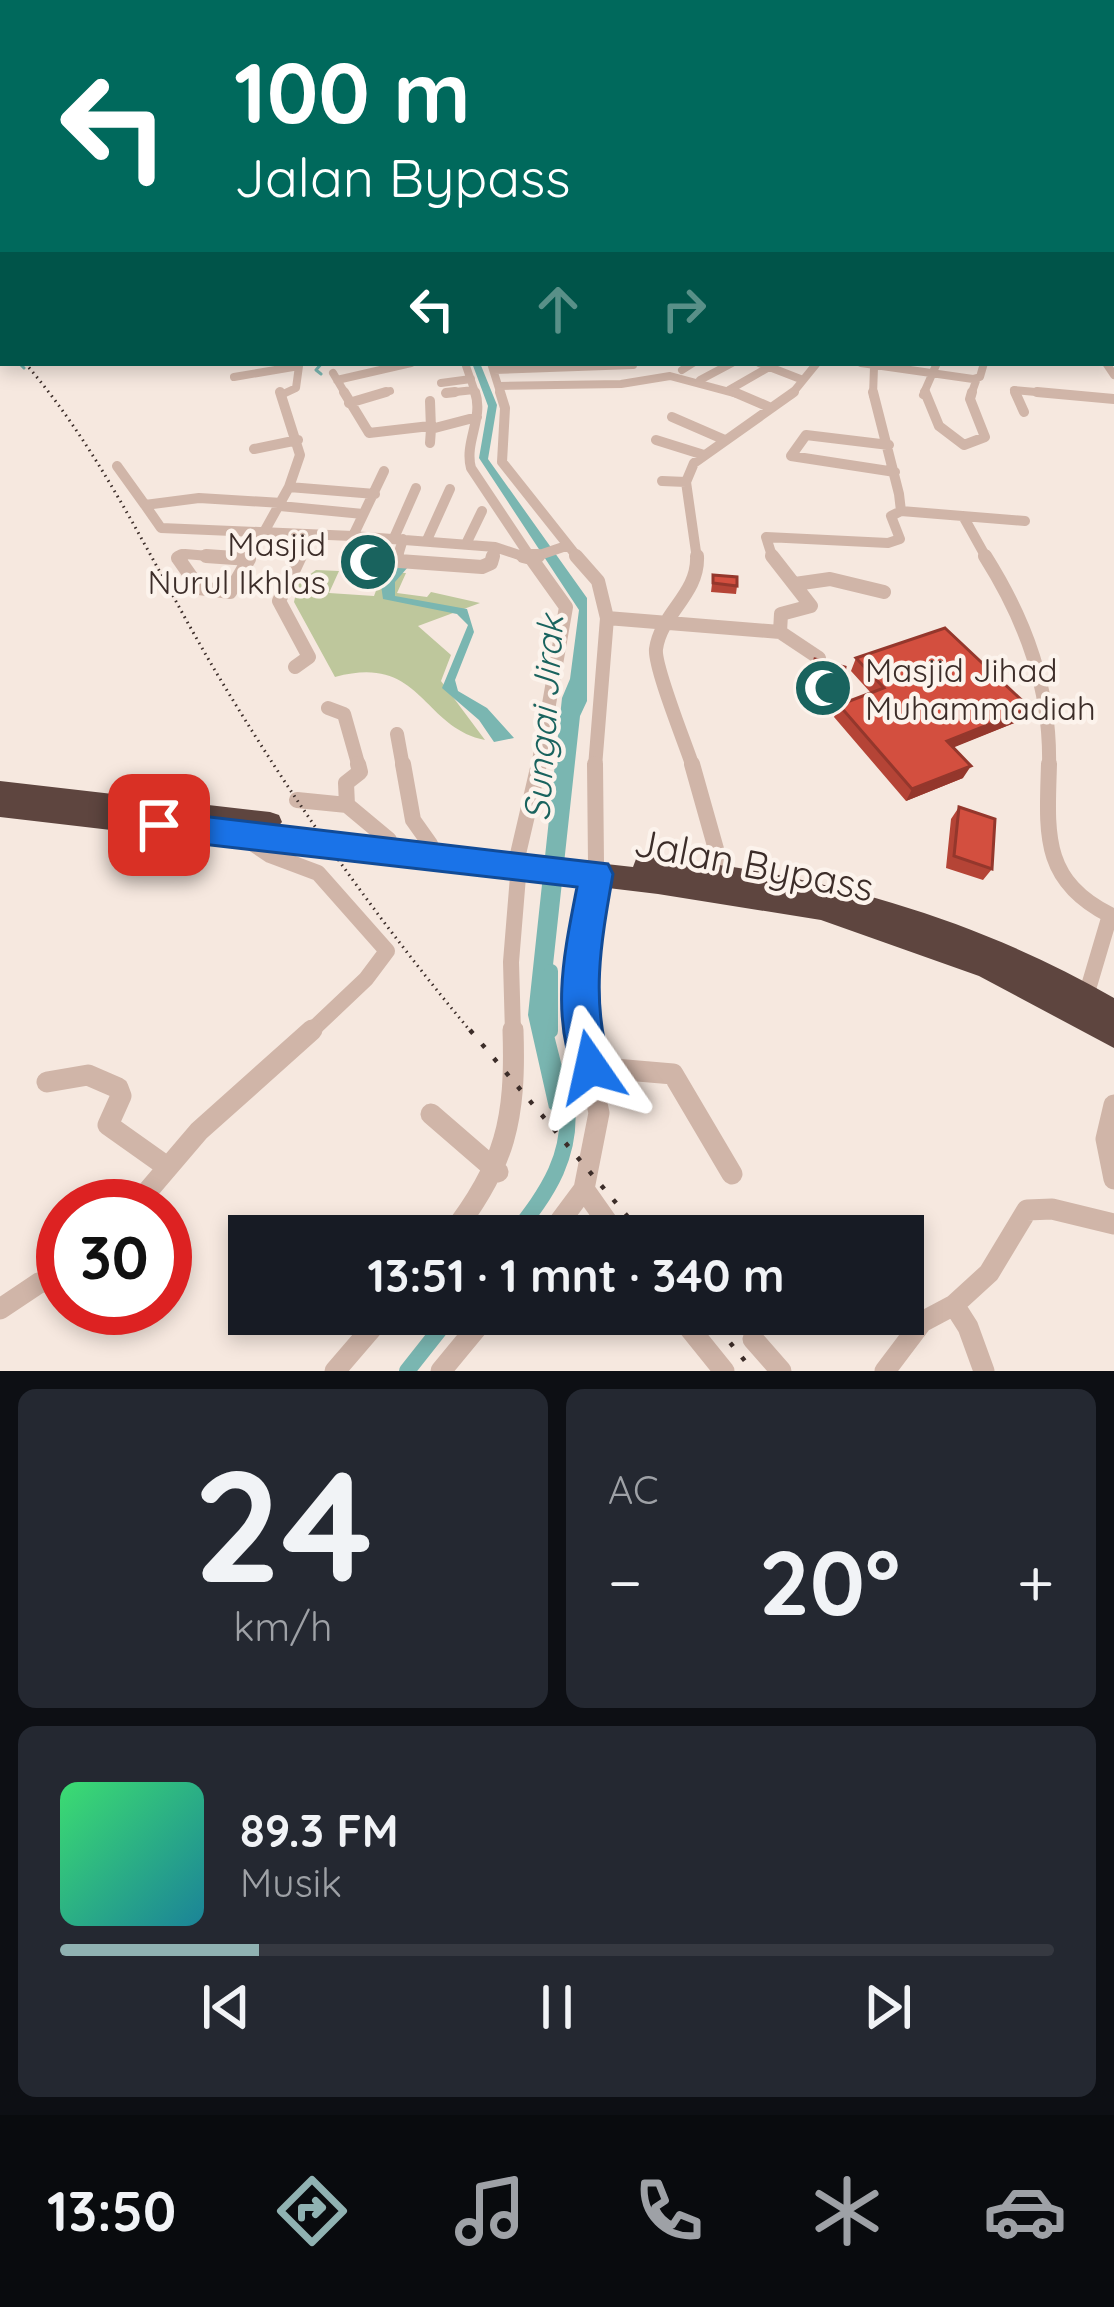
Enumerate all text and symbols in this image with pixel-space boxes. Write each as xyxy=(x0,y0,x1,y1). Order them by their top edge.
text: 100 m xyxy=(234,39,471,144)
icon: left xyxy=(36,48,192,204)
text: Jalan Bypass xyxy=(234,143,571,211)
icon: left xyxy=(399,276,465,342)
icon: ahead xyxy=(525,276,591,342)
icon: right xyxy=(651,276,717,342)
place label: Masjid Nurul Ikhlas xyxy=(148,523,326,602)
mosque icon: Masjid Nurul Ikhlas xyxy=(337,531,399,593)
water label: Sungai Jirak xyxy=(513,611,573,822)
place label: Masjid Jihad Muhammadiah xyxy=(865,649,1096,728)
mosque icon: Masjid Jihad Muhammadiah xyxy=(792,657,854,719)
pin xyxy=(108,774,210,876)
icon: arrive xyxy=(126,792,192,858)
street label: Jalan Bypass xyxy=(630,817,878,911)
position arrow xyxy=(528,1004,654,1130)
speed limit sign: 30 xyxy=(36,1179,192,1335)
text: 13:51 · 1 mnt · 340 m xyxy=(368,1247,784,1303)
text: 24 xyxy=(193,1426,373,1621)
text: AC xyxy=(608,1465,659,1514)
text: 20° xyxy=(759,1525,900,1638)
text: − xyxy=(608,1540,642,1623)
text: + xyxy=(1017,1540,1054,1623)
text: km/h xyxy=(234,1602,332,1651)
text: 89.3 FM xyxy=(240,1802,399,1858)
text: Musik xyxy=(240,1858,342,1907)
icon: previous xyxy=(193,1974,259,2040)
icon: pause xyxy=(524,1974,590,2040)
icon: next xyxy=(855,1974,921,2040)
icon: directions xyxy=(270,2169,354,2253)
icon: music xyxy=(448,2169,532,2253)
icon: phone xyxy=(627,2169,711,2253)
icon: climate xyxy=(805,2169,889,2253)
icon: car xyxy=(983,2169,1067,2253)
text: 13:50 xyxy=(47,2177,176,2245)

